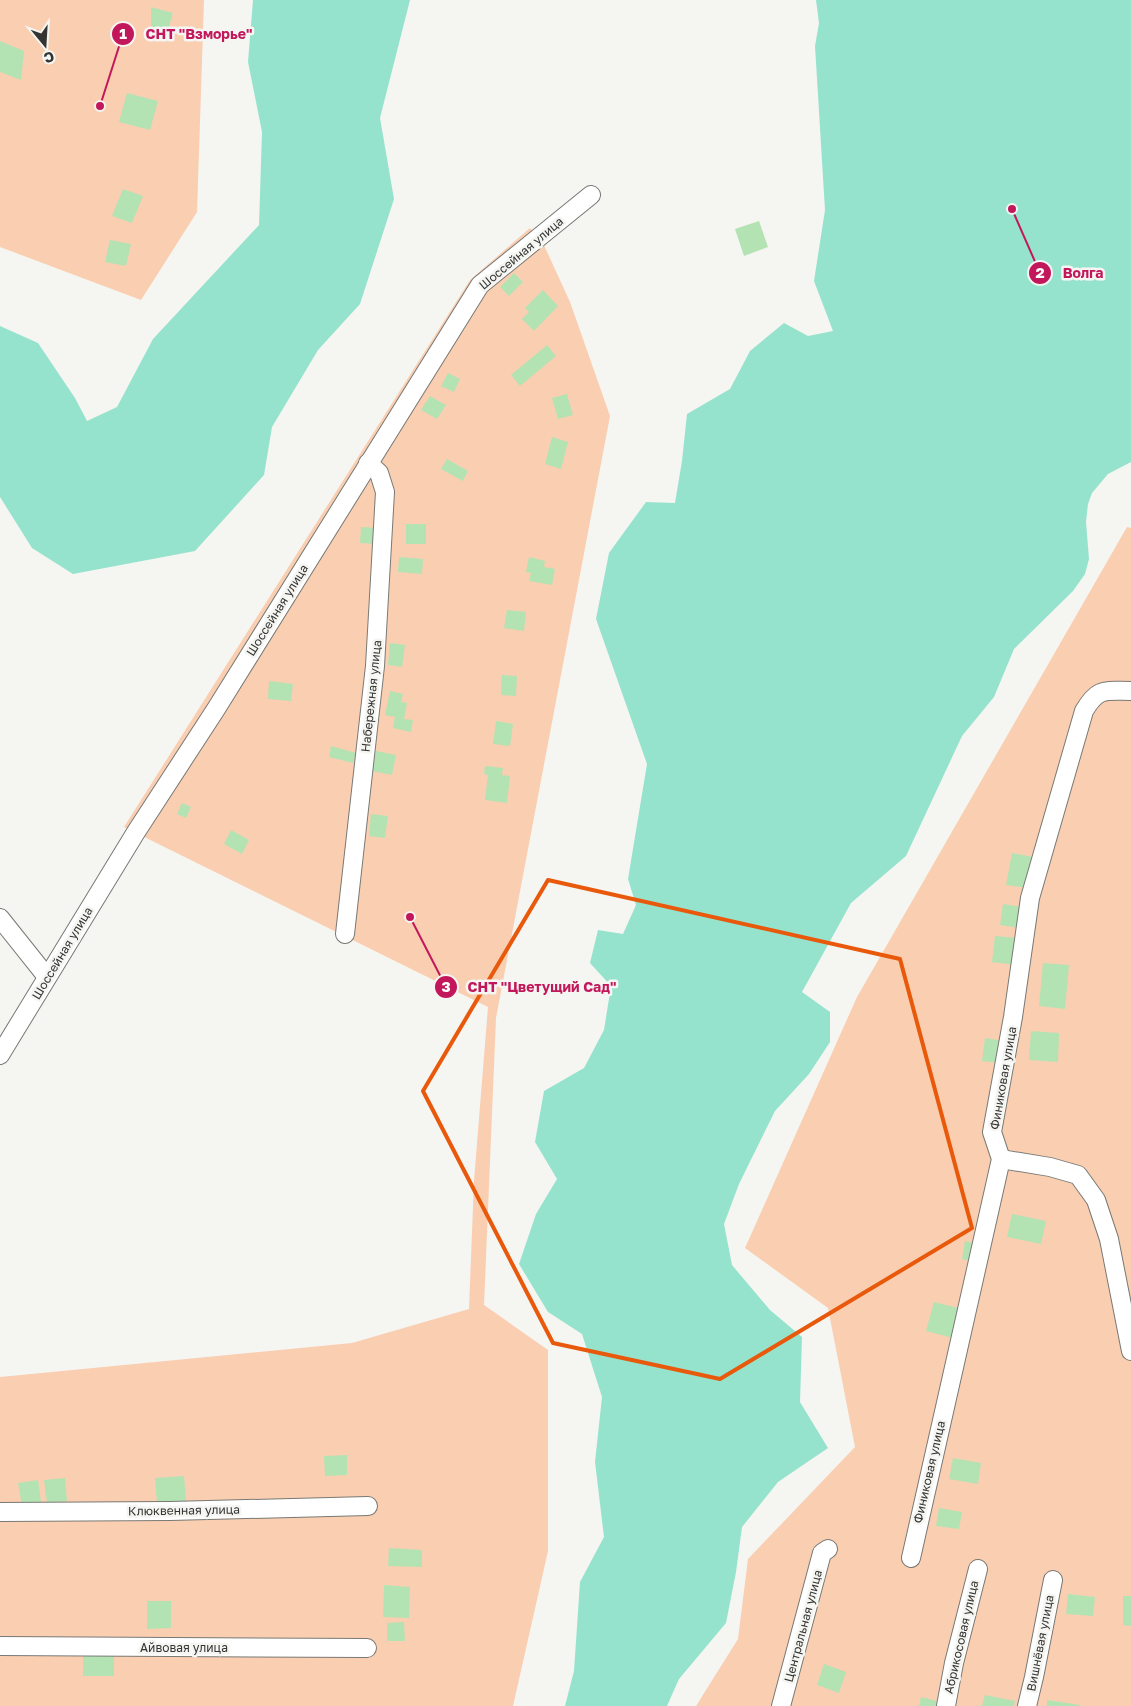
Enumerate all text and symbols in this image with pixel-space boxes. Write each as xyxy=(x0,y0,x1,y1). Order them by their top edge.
callout: СНТ "Взморье" xyxy=(110,19,262,48)
north arrow xyxy=(20,20,70,70)
text: 1 xyxy=(119,24,127,42)
text: СНТ "Взморье" xyxy=(146,25,252,42)
text: С xyxy=(42,48,57,67)
street label: Шоссейная улица xyxy=(476,213,566,293)
callout: Волга xyxy=(1027,259,1113,288)
text: 2 xyxy=(1035,263,1045,281)
text: Волга xyxy=(1063,264,1103,281)
street label: Шоссейная улица xyxy=(243,561,311,659)
street label: Набережная улица xyxy=(358,639,384,753)
street label: Шоссейная улица xyxy=(28,904,96,1002)
callout: СНТ "Цветущий Сад" xyxy=(433,972,627,1001)
text: 3 xyxy=(441,977,451,995)
text: СНТ "Цветущий Сад" xyxy=(468,978,616,995)
street label: Финиковая улица xyxy=(987,1025,1019,1131)
street label: Финиковая улица xyxy=(910,1419,948,1525)
street label: Клюквенная улица xyxy=(128,1502,240,1518)
street label: Центральная улица xyxy=(781,1568,825,1684)
street label: Абрикосовая улица xyxy=(941,1579,981,1695)
street label: Вишнёвая улица xyxy=(1023,1594,1057,1692)
street label: Айвовая улица xyxy=(140,1640,228,1655)

